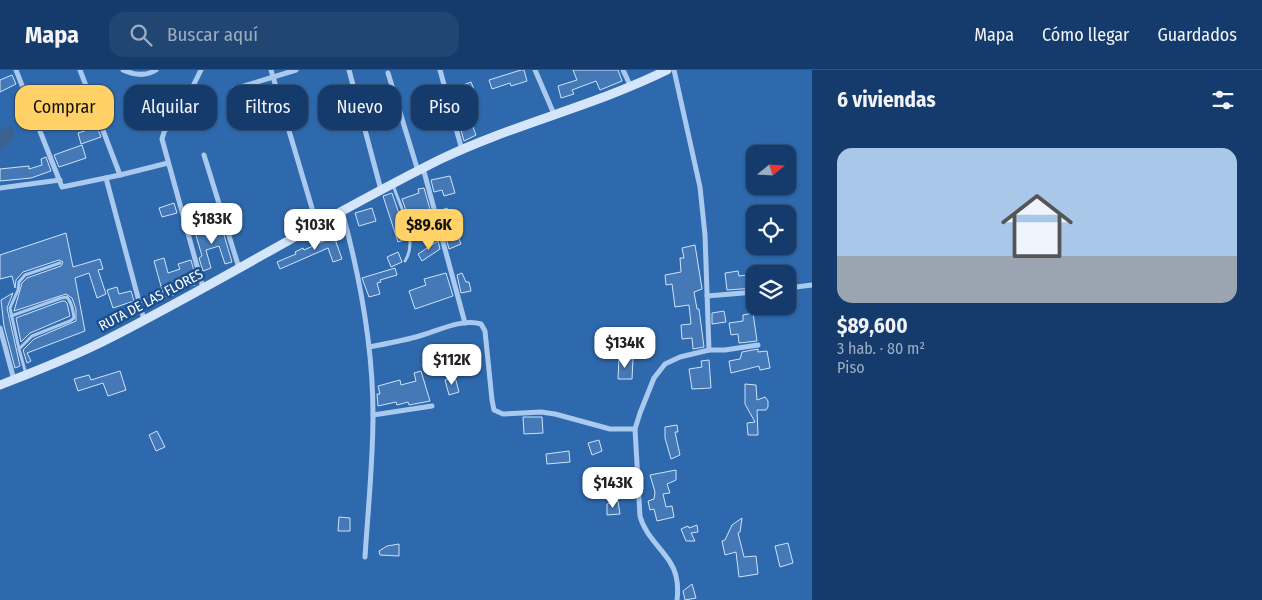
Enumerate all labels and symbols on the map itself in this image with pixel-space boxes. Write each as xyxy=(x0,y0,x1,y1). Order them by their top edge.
north arrow xyxy=(746,145,796,195)
pin: $183K xyxy=(177,202,247,245)
pin: $103K xyxy=(280,208,350,251)
pin: $89.6K xyxy=(388,208,470,251)
street label: RUTA DE LAS FLORES xyxy=(96,265,206,335)
pin: $134K xyxy=(590,326,660,369)
pin: $112K xyxy=(417,344,487,386)
pin: $143K xyxy=(578,466,648,509)

